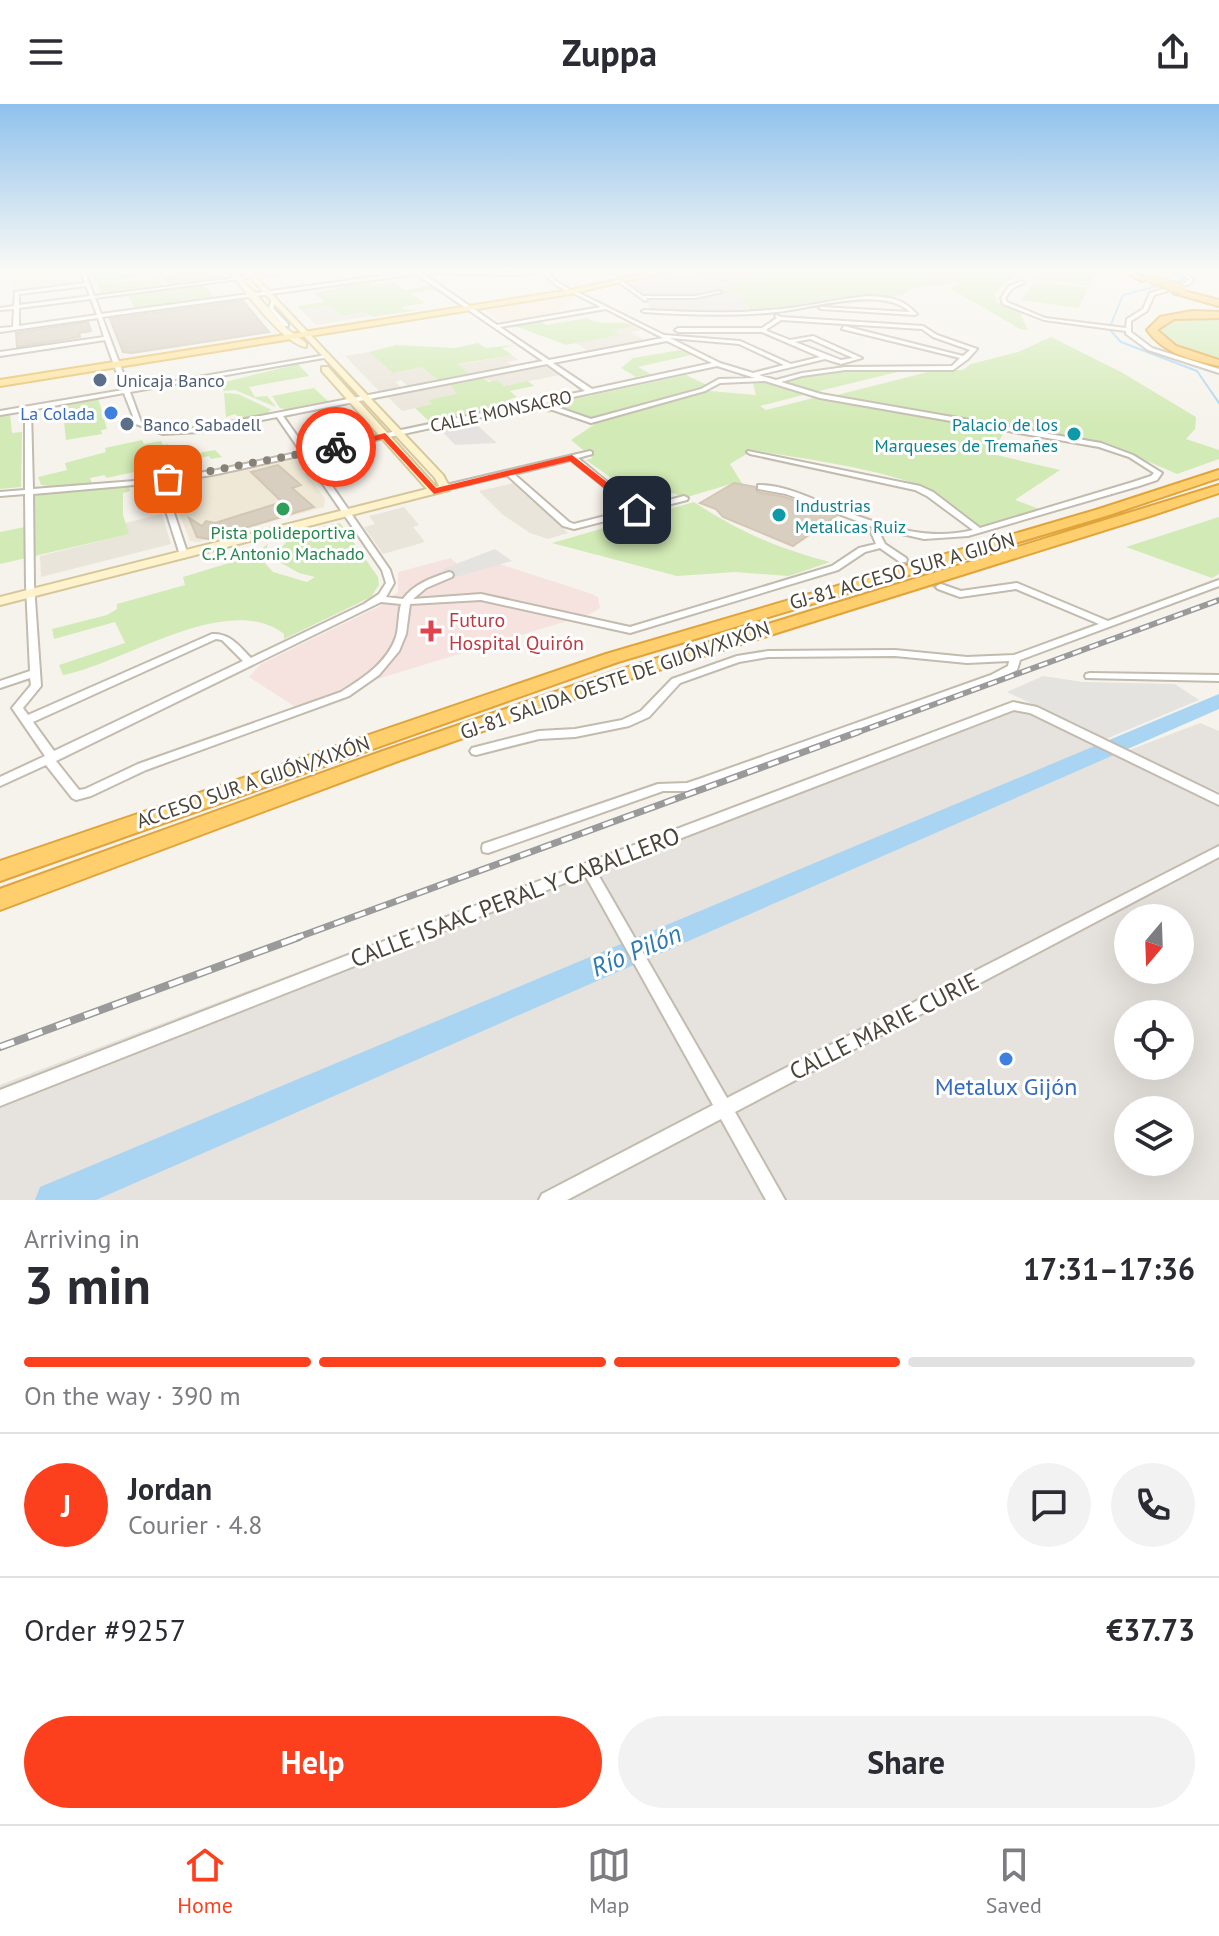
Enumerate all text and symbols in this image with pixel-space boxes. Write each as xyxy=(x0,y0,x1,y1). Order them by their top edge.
text: Zuppa xyxy=(562,29,657,76)
icon: menu xyxy=(24,30,68,74)
icon: share xyxy=(1151,30,1195,74)
place label: Unicaja Banco xyxy=(116,369,225,392)
marker: Unicaja Banco xyxy=(91,371,109,389)
street label: CALLE MONSACRO xyxy=(428,385,574,437)
place label: La Colada xyxy=(20,402,95,425)
marker: La Colada xyxy=(102,404,120,422)
courier xyxy=(296,407,376,487)
place label: Banco Sabadell xyxy=(143,413,262,436)
place label: Palacio de los Marqueses de Tremañes xyxy=(875,413,1058,457)
marker: Banco Sabadell xyxy=(118,415,136,433)
icon: bike xyxy=(314,425,358,469)
marker: Palacio de los Marqueses de Tremañes xyxy=(1065,425,1083,443)
pin xyxy=(134,445,202,513)
icon: bag xyxy=(146,457,190,501)
pin xyxy=(603,476,671,544)
icon: home xyxy=(615,488,659,532)
place label: Industrias Metalicas Ruiz xyxy=(795,494,906,538)
marker: Pista polideportiva C.P. Antonio Machado xyxy=(274,500,292,518)
marker: Industrias Metalicas Ruiz xyxy=(770,506,788,524)
place label: Pista polideportiva C.P. Antonio Machado xyxy=(202,521,364,565)
street label: GJ-81 ACCESO SUR A GIJÓN xyxy=(786,526,1018,616)
place label: Futuro Hospital Quirón xyxy=(449,607,584,656)
street label: GJ-81 SALIDA OESTE DE GIJÓN/XIXÓN xyxy=(457,615,773,745)
marker: Futuro Hospital Quirón xyxy=(420,620,442,642)
street label: ACCESO SUR A GIJÓN/XIXÓN xyxy=(133,730,373,834)
street label: CALLE ISAAC PERAL Y CABALLERO xyxy=(346,820,684,974)
north arrow xyxy=(1114,904,1194,984)
map controls xyxy=(1114,904,1194,1176)
water label: Río Pilón xyxy=(586,916,686,984)
street label: CALLE MARIE CURIE xyxy=(784,965,984,1087)
button: locate xyxy=(1114,1000,1194,1080)
marker: Metalux Gijón xyxy=(997,1050,1015,1068)
place label: Metalux Gijón xyxy=(935,1071,1077,1102)
button: layers xyxy=(1114,1096,1194,1176)
text: Arriving in xyxy=(24,1222,140,1255)
text: 17:31–17:36 xyxy=(1023,1249,1195,1288)
text: 3 min xyxy=(24,1251,151,1318)
text: On the way · 390 m xyxy=(24,1379,241,1412)
button: chat xyxy=(1007,1463,1091,1547)
button: phone xyxy=(1111,1463,1195,1547)
text: Jordan xyxy=(128,1469,212,1508)
text: J xyxy=(61,1486,71,1525)
text: Courier · 4.8 xyxy=(128,1508,262,1541)
text: Order #9257 xyxy=(24,1610,186,1649)
text: €37.73 xyxy=(1106,1610,1195,1649)
button: Help xyxy=(24,1716,602,1808)
button: Share xyxy=(618,1716,1195,1808)
tab: Home xyxy=(177,1843,233,1919)
tab: Map xyxy=(587,1843,631,1919)
tab: Saved xyxy=(986,1843,1042,1919)

